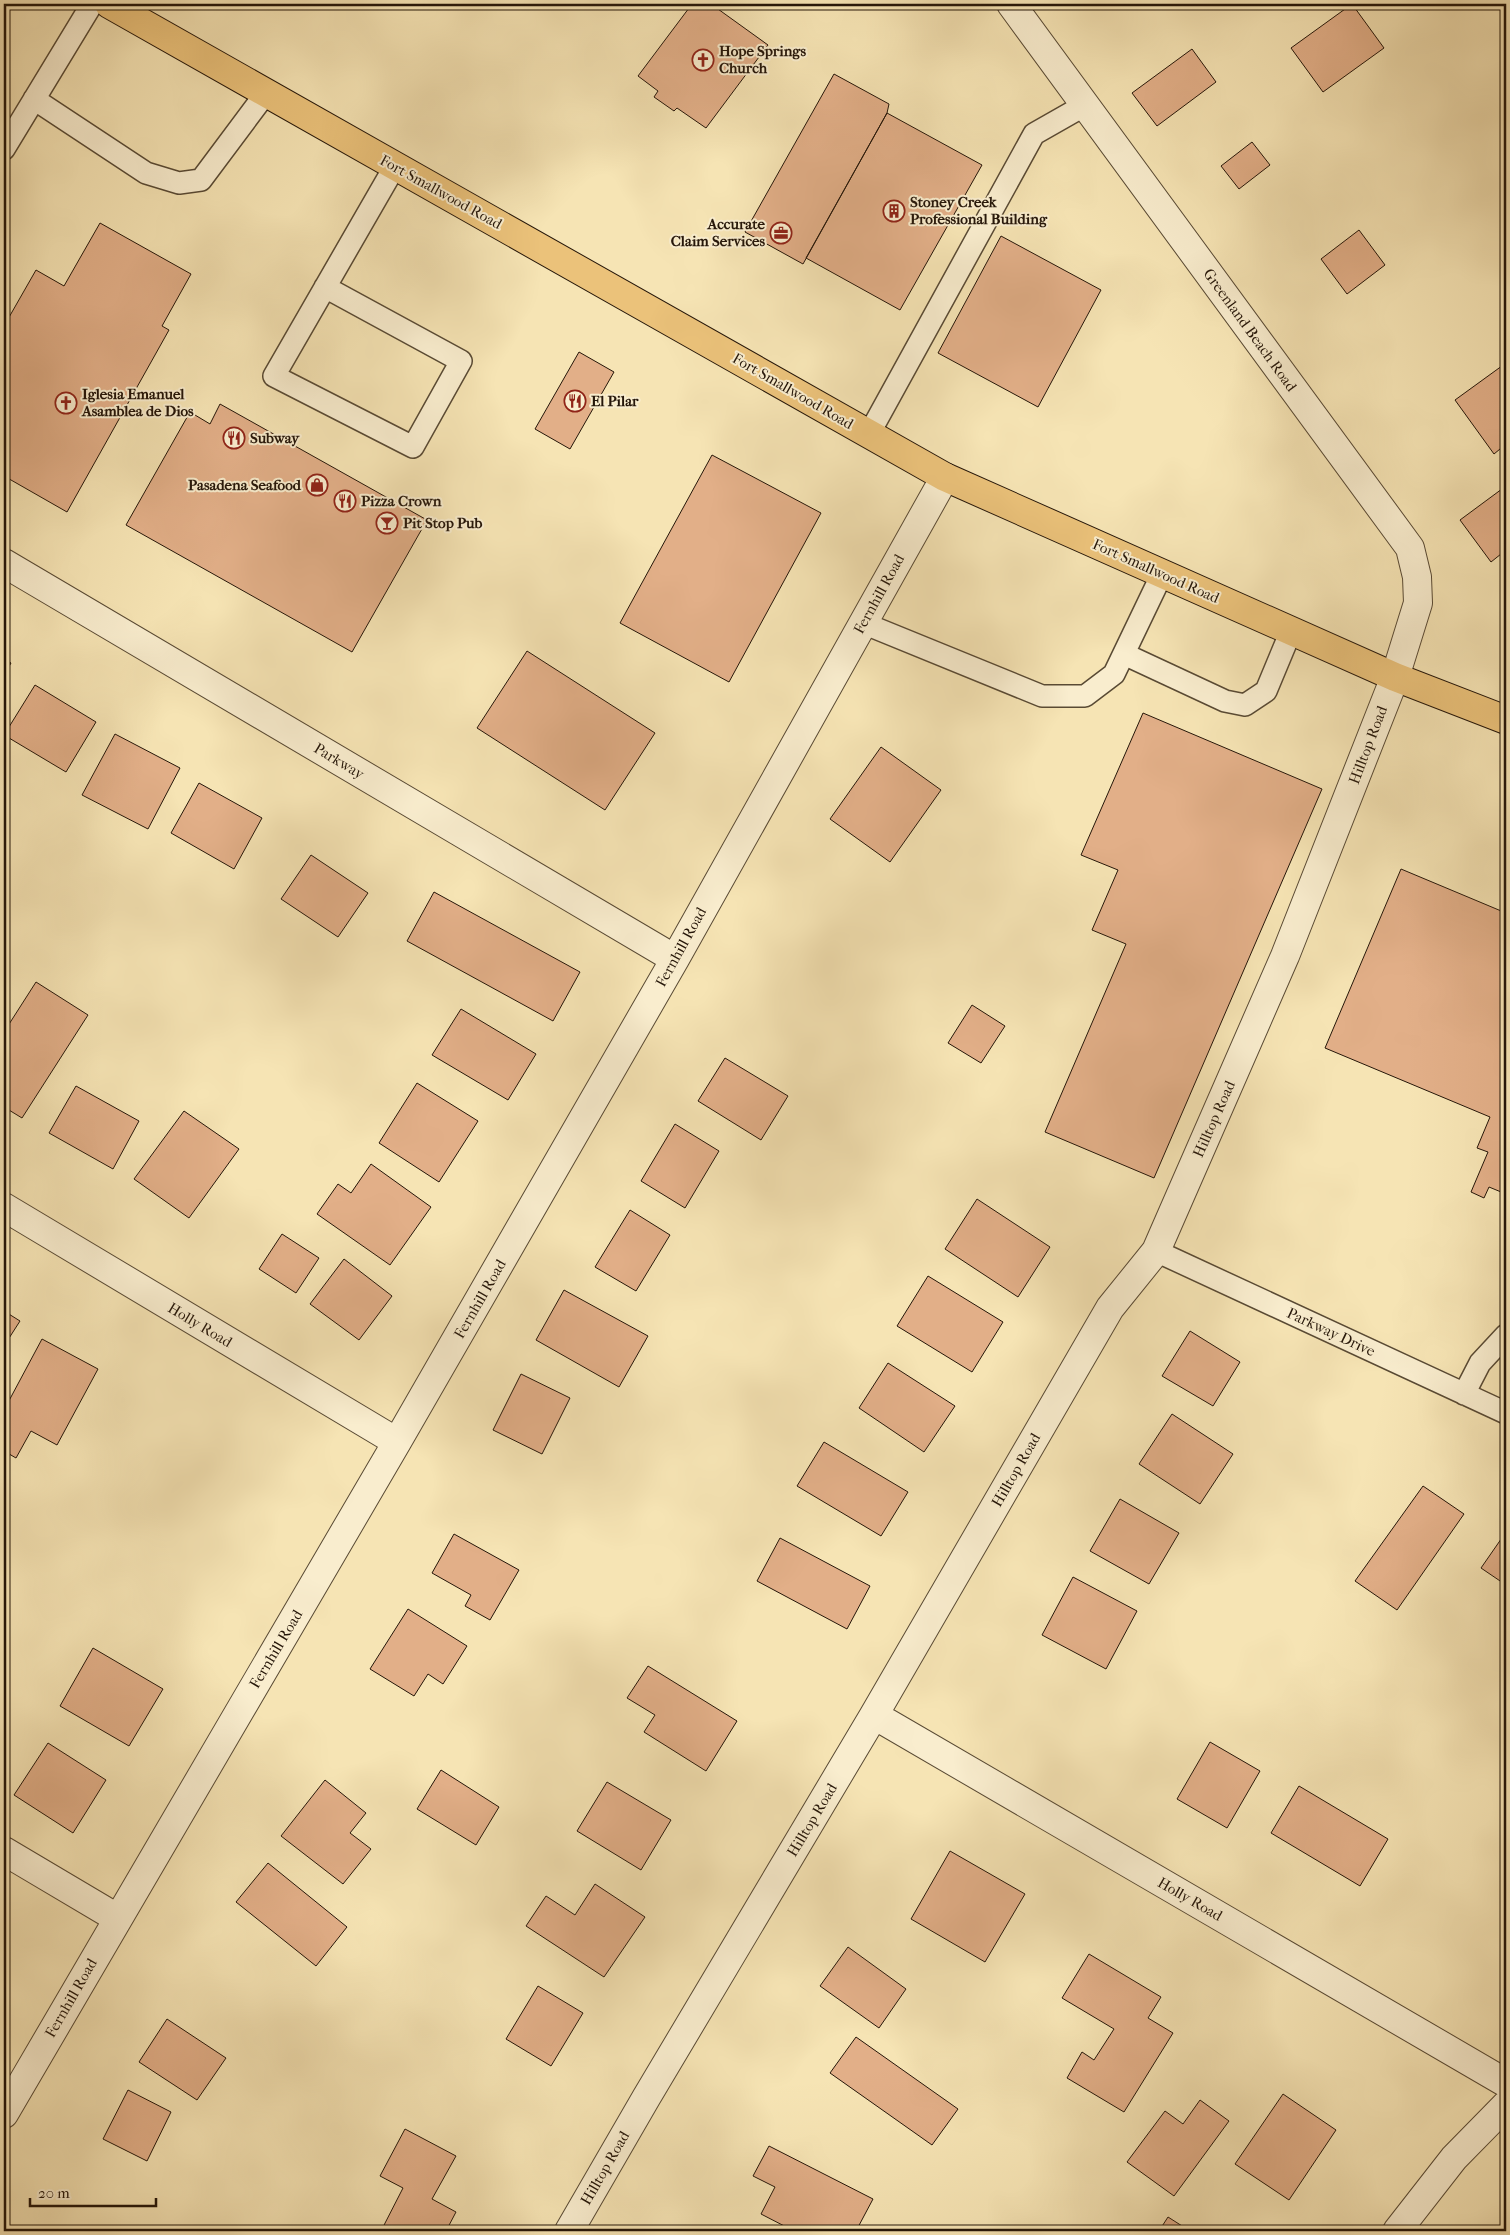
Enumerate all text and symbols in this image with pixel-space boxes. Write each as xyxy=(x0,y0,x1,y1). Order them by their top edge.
place label: Hope Springs Church xyxy=(719,42,806,77)
church icon: Hope Springs Church xyxy=(691,48,715,72)
street label: Fort Smallwood Road xyxy=(377,151,506,233)
place label: Stoney Creek Professional Building xyxy=(910,193,1048,228)
building icon: Stoney Creek Professional Building xyxy=(882,199,906,223)
place label: Accurate Claim Services xyxy=(671,215,766,250)
office icon: Accurate Claim Services xyxy=(769,221,793,245)
street label: Greenland Beach Road xyxy=(1199,265,1301,396)
street label: Fort Smallwood Road xyxy=(729,349,857,433)
place label: Iglesia Emanuel Asamblea de Dios xyxy=(81,385,194,420)
restaurant icon: El Pilar xyxy=(563,389,587,413)
church icon: Iglesia Emanuel Asamblea de Dios xyxy=(54,391,78,415)
place label: El Pilar xyxy=(591,392,639,410)
restaurant icon: Subway xyxy=(222,426,246,450)
place label: Subway xyxy=(250,429,300,447)
shop icon: Pasadena Seafood xyxy=(305,473,329,497)
place label: Pasadena Seafood xyxy=(188,476,302,494)
restaurant icon: Pizza Crown xyxy=(333,489,357,513)
place label: Pizza Crown xyxy=(361,492,442,510)
bar icon: Pit Stop Pub xyxy=(375,511,399,535)
place label: Pit Stop Pub xyxy=(403,514,482,532)
street label: Fort Smallwood Road xyxy=(1090,535,1223,607)
street label: Fernhill Road xyxy=(850,550,909,637)
street label: Hilltop Road xyxy=(1345,703,1391,787)
street label: Parkway xyxy=(311,739,368,784)
street label: Fernhill Road xyxy=(652,903,711,990)
street label: Hilltop Road xyxy=(1189,1077,1239,1160)
street label: Fernhill Road xyxy=(450,1256,510,1342)
street label: Holly Road xyxy=(165,1299,236,1352)
street label: Parkway Drive xyxy=(1284,1304,1379,1361)
street label: Hilltop Road xyxy=(988,1429,1045,1510)
street label: Fernhill Road xyxy=(246,1606,307,1691)
street label: Hilltop Road xyxy=(783,1779,841,1860)
street label: Holly Road xyxy=(1154,1873,1226,1925)
street label: Fernhill Road xyxy=(41,1955,101,2041)
street label: Hilltop Road xyxy=(577,2127,634,2208)
scale bar xyxy=(30,2175,156,2207)
text: 20 m xyxy=(38,2184,70,2202)

